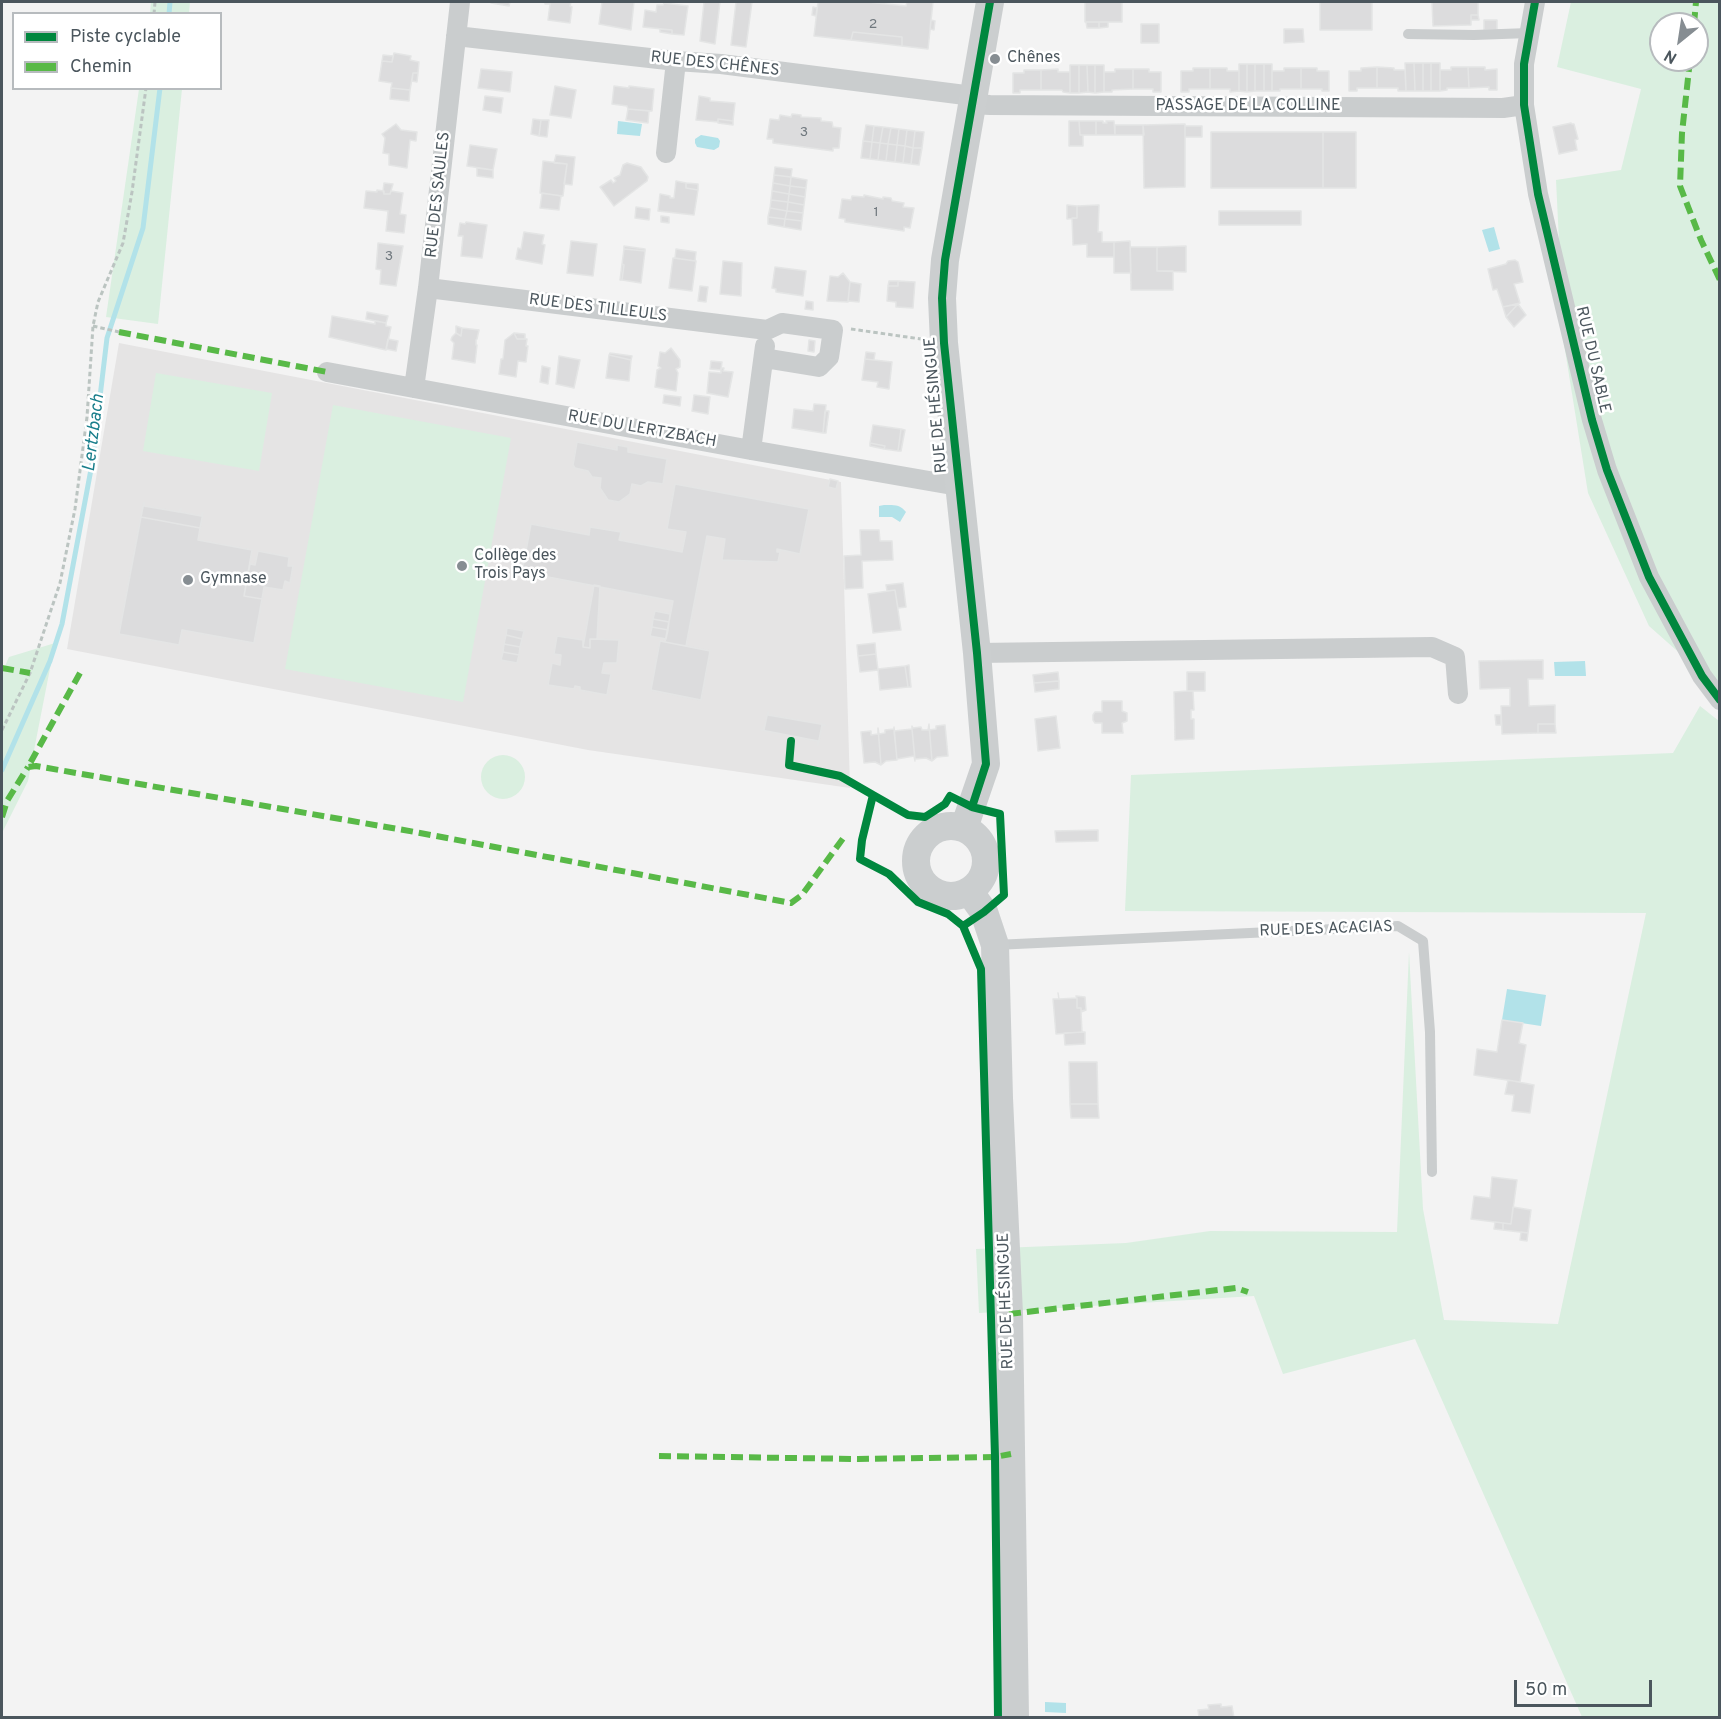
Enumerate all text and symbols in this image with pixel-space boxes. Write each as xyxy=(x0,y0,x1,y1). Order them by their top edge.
legend xyxy=(12,12,222,90)
north arrow xyxy=(1649,12,1709,72)
house number: 2 xyxy=(869,17,877,33)
text: Piste cyclable xyxy=(70,26,181,49)
text: N xyxy=(1661,44,1681,67)
street label: RUE DES CHÊNES xyxy=(650,49,780,81)
place label: Chênes xyxy=(1007,49,1061,69)
marker: Chênes xyxy=(988,52,1002,66)
text: Chemin xyxy=(70,56,132,79)
street label: PASSAGE DE LA COLLINE xyxy=(1155,97,1341,117)
house number: 3 xyxy=(800,125,808,141)
street label: RUE DES SAULES xyxy=(423,131,455,259)
house number: 1 xyxy=(873,205,879,221)
house number: 3 xyxy=(385,249,393,265)
street label: RUE DES TILLEULS xyxy=(528,291,668,327)
street label: RUE DU SABLE xyxy=(1570,305,1614,415)
street label: RUE DE HÉSINGUE xyxy=(921,336,953,474)
water label: Lertzbach xyxy=(80,393,110,473)
street label: RUE DU LERTZBACH xyxy=(566,407,718,453)
place label: Collège des Trois Pays xyxy=(474,547,557,585)
marker: Collège des Trois Pays xyxy=(455,559,469,573)
place label: Gymnase xyxy=(200,570,267,590)
marker: Gymnase xyxy=(181,573,195,587)
street label: RUE DES ACACIAS xyxy=(1259,918,1393,942)
street label: RUE DE HÉSINGUE xyxy=(995,1232,1019,1370)
scale bar xyxy=(1517,1668,1655,1706)
text: 50 m xyxy=(1525,1679,1567,1702)

